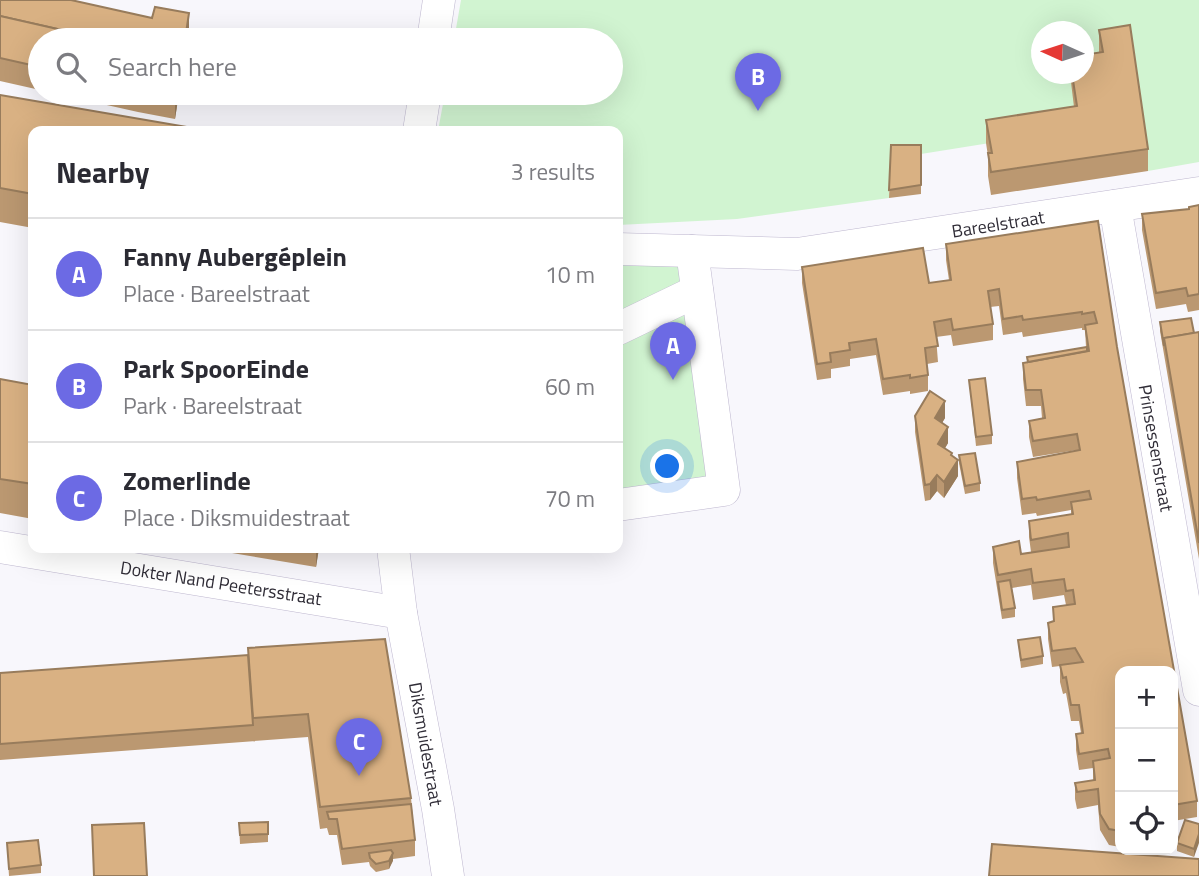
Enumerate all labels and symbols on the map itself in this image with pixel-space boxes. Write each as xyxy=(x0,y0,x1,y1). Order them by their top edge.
north arrow xyxy=(1031,21,1094,84)
pin: B xyxy=(735,53,781,111)
street label: Bareelstraat xyxy=(950,203,1047,245)
pin: A xyxy=(650,322,696,380)
street label: Prinsessenstraat xyxy=(1132,382,1181,514)
your location xyxy=(650,449,684,483)
street label: Dokter Nand Peetersstraat xyxy=(118,554,324,612)
street label: Diksmuidestraat xyxy=(402,680,450,809)
pin: C xyxy=(336,718,382,776)

